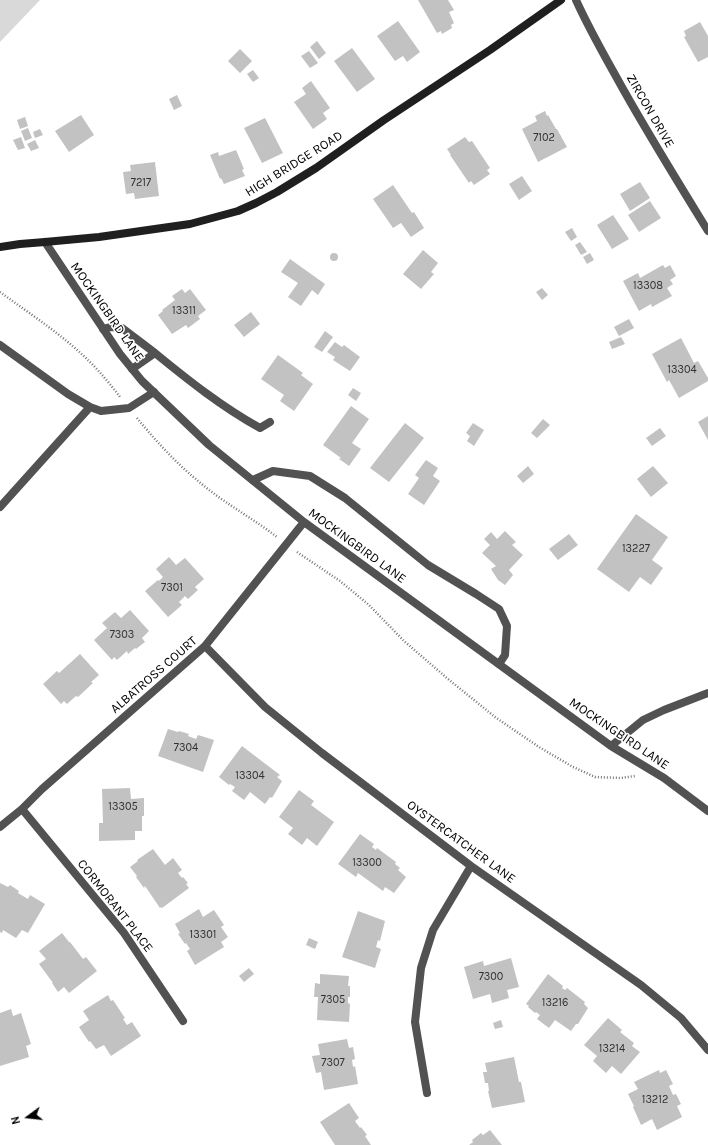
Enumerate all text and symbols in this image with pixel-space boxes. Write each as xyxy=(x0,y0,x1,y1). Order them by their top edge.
street label: ZIRCON DRIVE xyxy=(623,71,677,151)
street label: HIGH BRIDGE ROAD xyxy=(242,128,346,200)
house number: 7102 xyxy=(533,131,555,145)
house number: 7217 xyxy=(131,176,151,190)
street label: MOCKINGBIRD LANE xyxy=(67,259,147,365)
house number: 13308 xyxy=(633,279,663,293)
house number: 13311 xyxy=(172,304,196,318)
house number: 13304 xyxy=(667,363,697,377)
street label: MOCKINGBIRD LANE xyxy=(305,505,409,587)
house number: 13227 xyxy=(622,542,650,556)
house number: 7301 xyxy=(161,581,183,595)
house number: 7303 xyxy=(110,628,134,642)
street label: ALBATROSS COURT xyxy=(108,633,200,717)
street label: MOCKINGBIRD LANE xyxy=(566,695,672,773)
house number: 7304 xyxy=(174,741,198,755)
house number: 13304 xyxy=(235,769,265,783)
street label: OYSTERCATCHER LANE xyxy=(404,797,518,887)
house number: 13305 xyxy=(108,800,138,814)
street label: CORMORANT PLACE xyxy=(74,856,156,956)
house number: 13300 xyxy=(352,856,382,870)
house number: 13301 xyxy=(190,928,216,942)
house number: 7300 xyxy=(479,970,503,984)
house number: 7305 xyxy=(321,993,345,1007)
house number: 13216 xyxy=(542,996,568,1010)
house number: 13214 xyxy=(599,1042,625,1056)
house number: 7307 xyxy=(321,1056,345,1070)
house number: 13212 xyxy=(642,1093,668,1107)
north arrow xyxy=(8,1097,48,1137)
text: N xyxy=(9,1115,23,1126)

